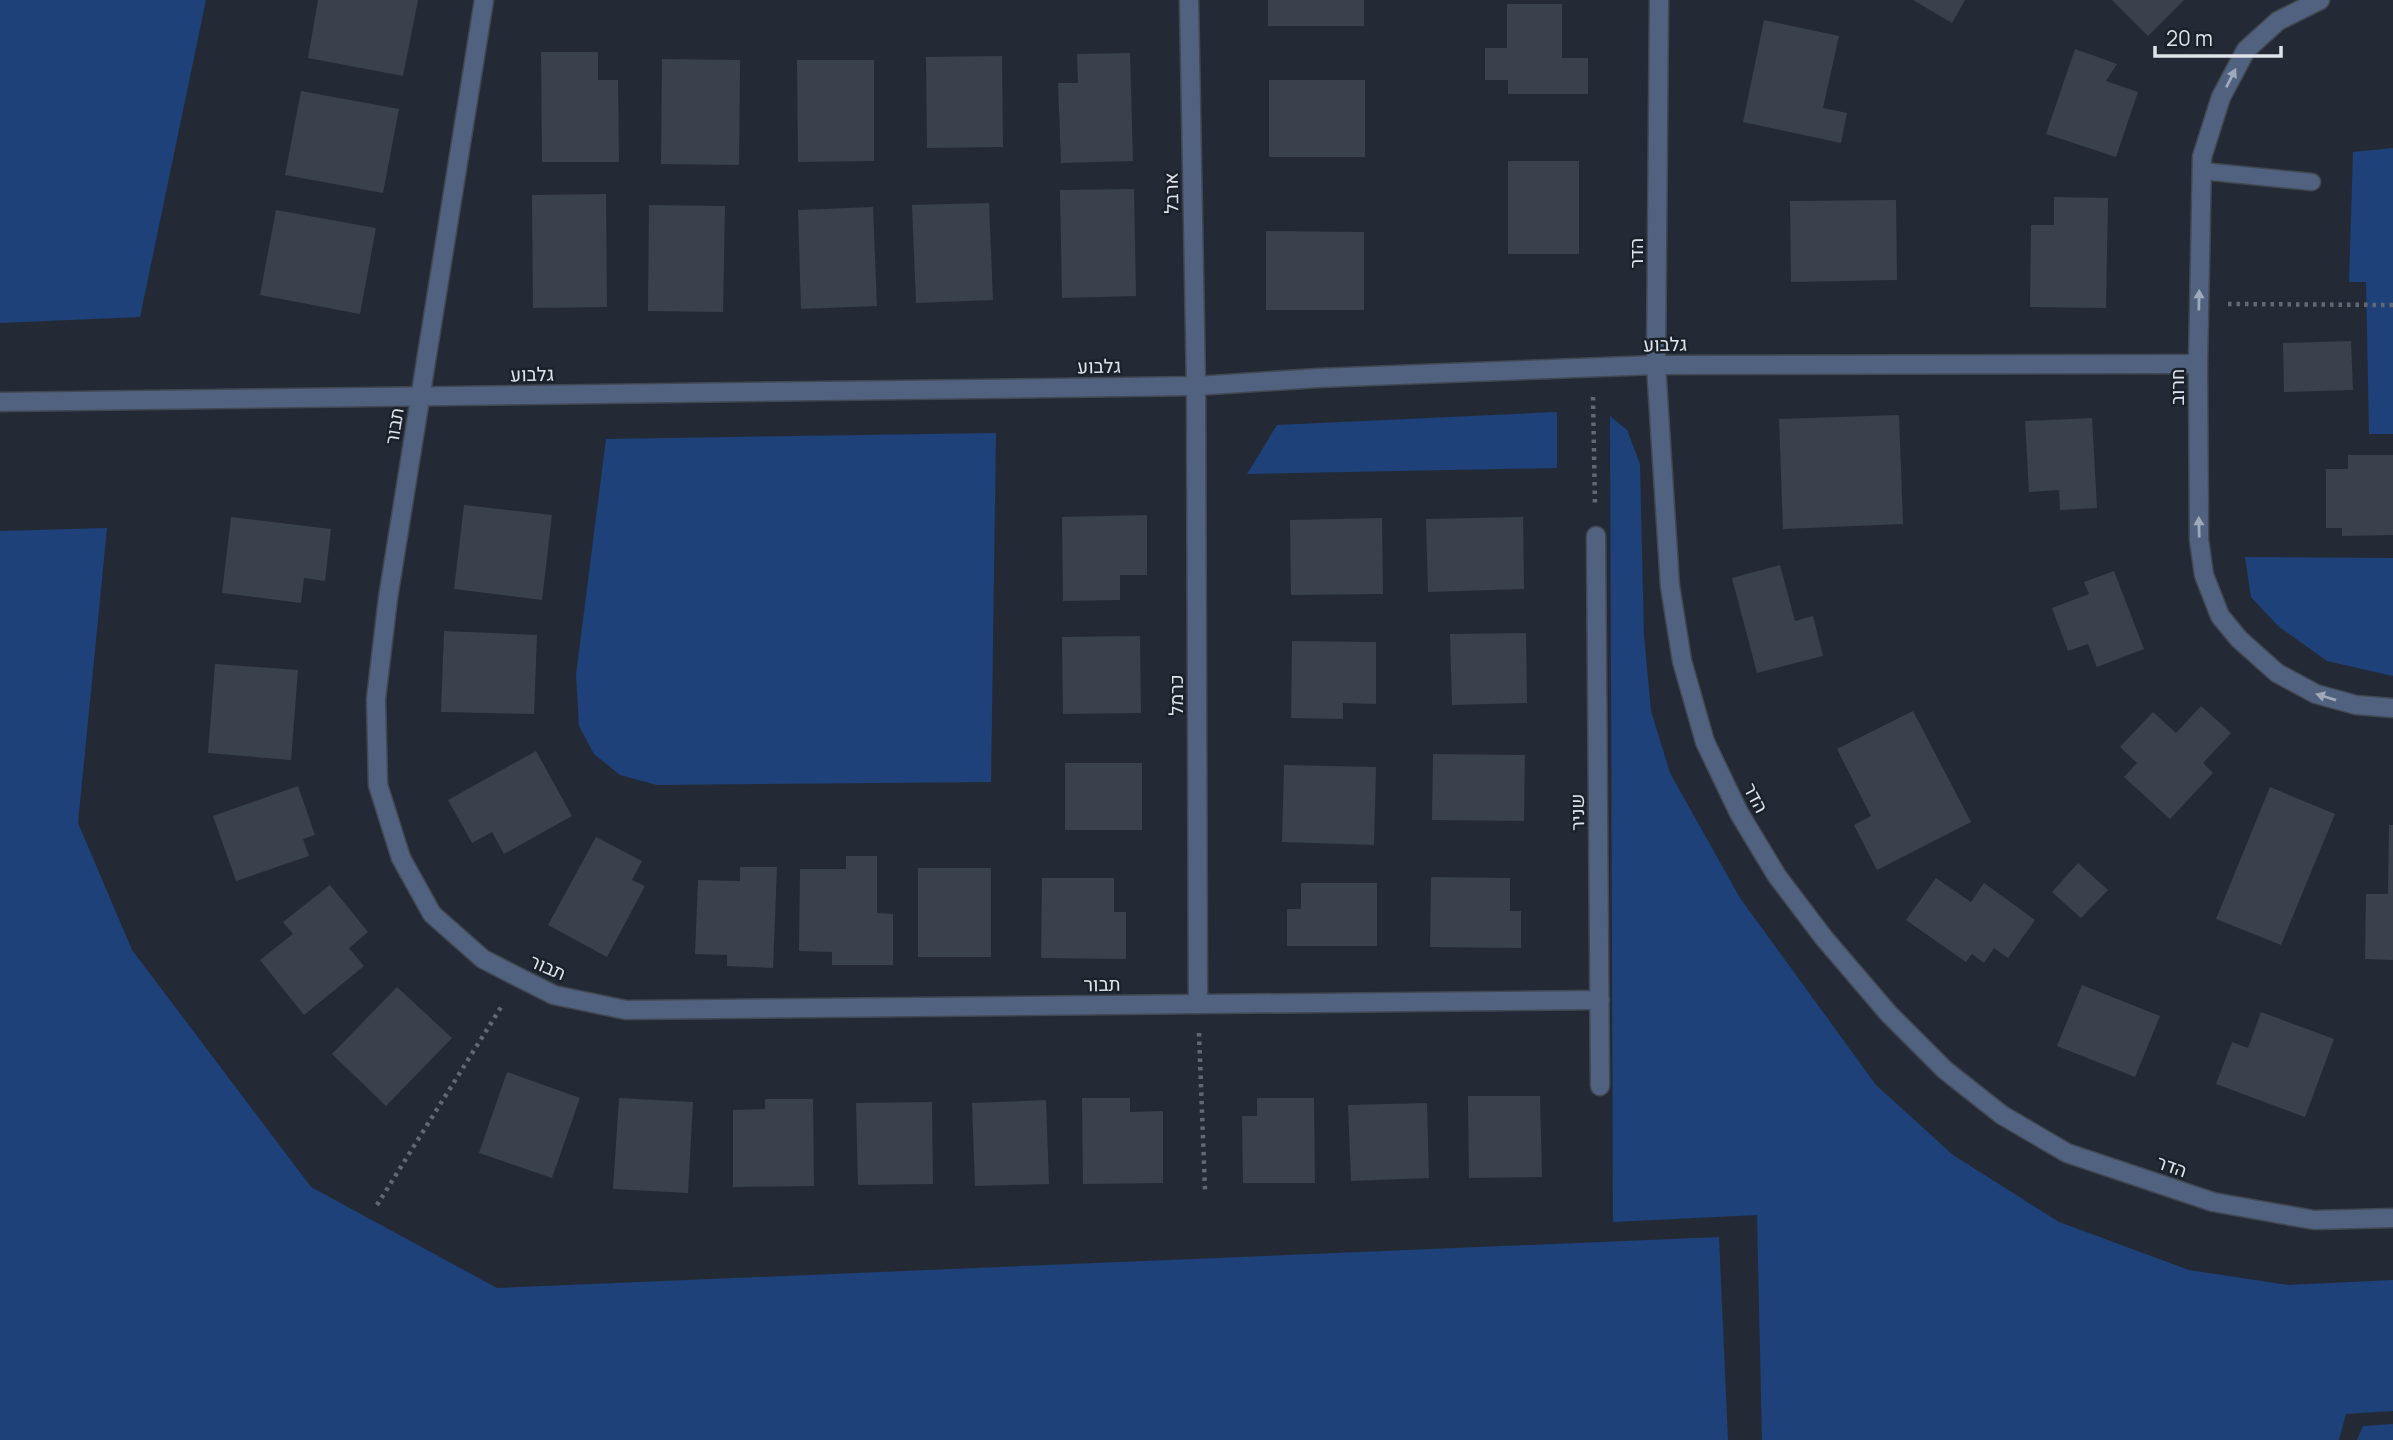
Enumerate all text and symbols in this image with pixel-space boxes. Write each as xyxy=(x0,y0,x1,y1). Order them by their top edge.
scale bar xyxy=(2155,14,2281,58)
text: 20 m xyxy=(2166,24,2213,52)
one-way arrow xyxy=(2226,68,2237,88)
street label: ארבל xyxy=(1158,172,1184,214)
street label: הדר xyxy=(1623,238,1649,268)
one-way arrow xyxy=(2193,289,2205,311)
street label: גלבוע xyxy=(1643,331,1687,357)
street label: גלבוע xyxy=(1077,353,1121,379)
street label: גלבוע xyxy=(510,361,554,387)
street label: חרוב xyxy=(2164,369,2190,405)
street label: תבור xyxy=(378,406,410,446)
one-way arrow xyxy=(2193,516,2205,538)
street label: כרמל xyxy=(1163,674,1189,716)
one-way arrow xyxy=(2315,691,2336,701)
street label: הדר xyxy=(1737,778,1775,818)
street label: שניר xyxy=(1564,793,1590,831)
street label: תבור xyxy=(526,948,570,986)
street label: תבור xyxy=(1083,971,1121,997)
street label: הדר xyxy=(2153,1149,2191,1183)

